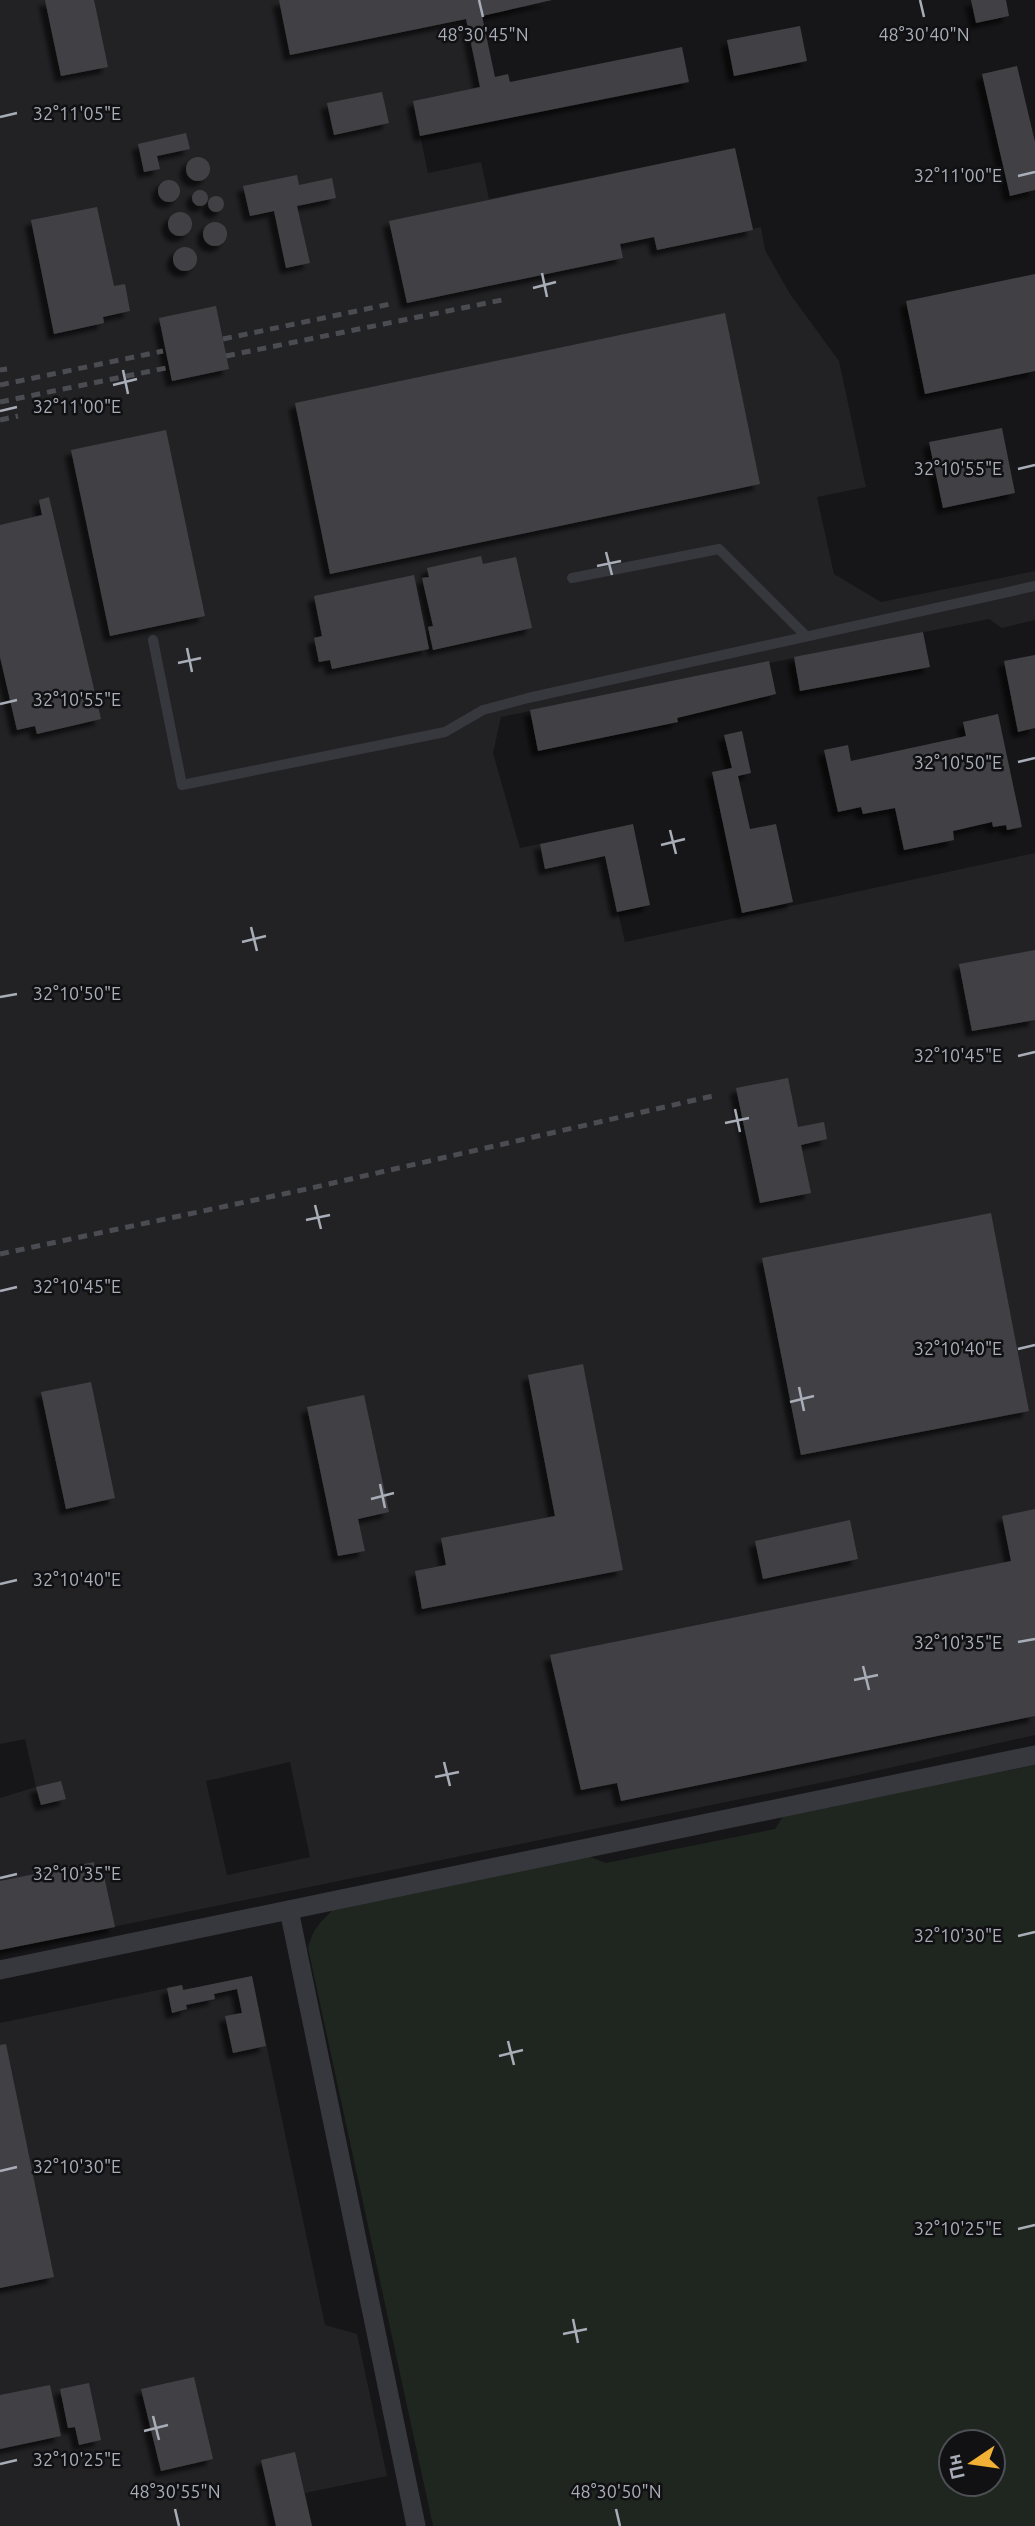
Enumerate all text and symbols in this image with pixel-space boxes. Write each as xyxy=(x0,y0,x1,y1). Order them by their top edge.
text: 48°30'45"N xyxy=(437,24,529,44)
text: 48°30'40"N xyxy=(878,24,970,44)
text: 32°11'05"E xyxy=(33,103,121,123)
text: 32°11'00"E xyxy=(914,165,1002,185)
text: 32°11'00"E xyxy=(33,396,121,416)
text: 32°10'55"E xyxy=(914,458,1002,478)
text: 32°10'55"E xyxy=(33,689,121,709)
text: 32°10'50"E xyxy=(914,752,1002,772)
text: 32°10'50"E xyxy=(33,983,121,1003)
text: 32°10'45"E xyxy=(914,1045,1002,1065)
text: 32°10'45"E xyxy=(33,1276,121,1296)
text: 32°10'40"E xyxy=(914,1338,1002,1358)
text: 32°10'40"E xyxy=(33,1569,121,1589)
text: 32°10'35"E xyxy=(914,1632,1002,1652)
text: 32°10'35"E xyxy=(33,1863,121,1883)
text: 32°10'30"E xyxy=(914,1925,1002,1945)
text: 32°10'30"E xyxy=(33,2156,121,2176)
text: 32°10'25"E xyxy=(914,2218,1002,2238)
north arrow xyxy=(937,2428,1007,2498)
text: 32°10'25"E xyxy=(33,2449,121,2469)
text: Пн xyxy=(942,2452,969,2481)
text: 48°30'55"N xyxy=(129,2481,221,2501)
text: 48°30'50"N xyxy=(570,2481,662,2501)

